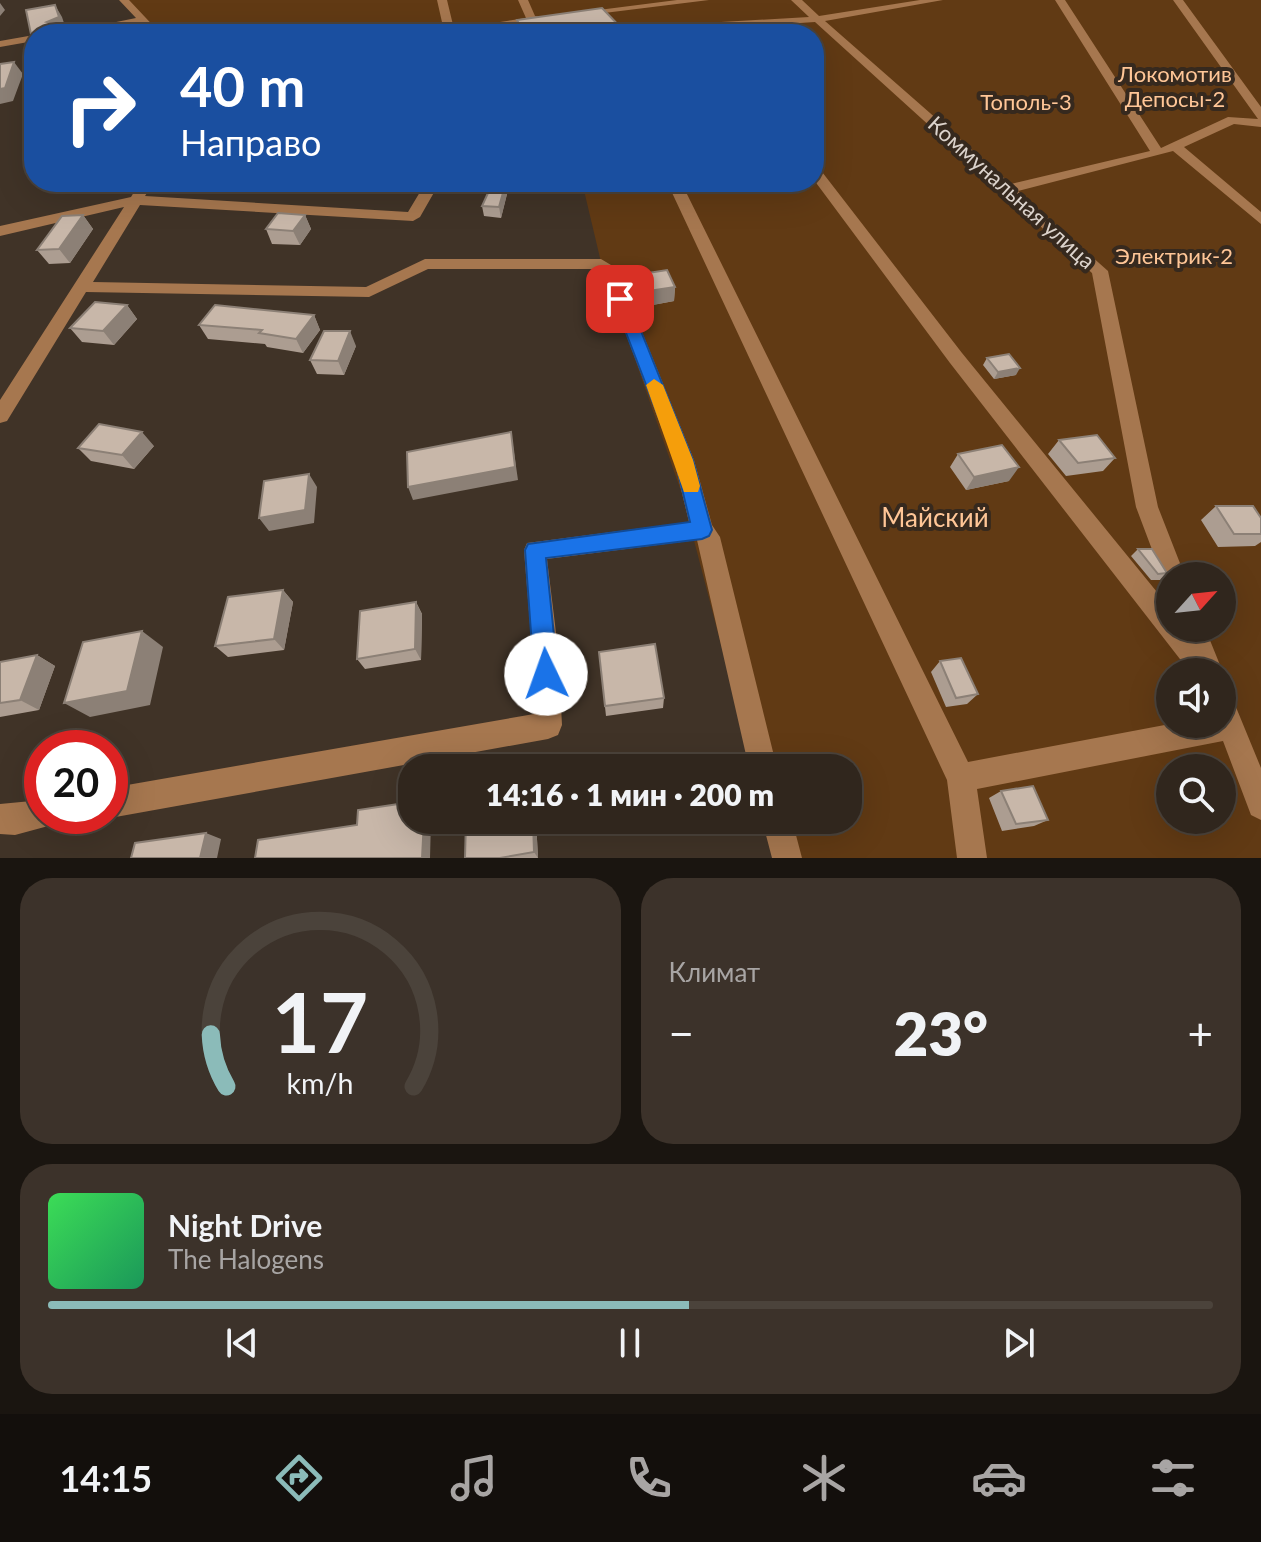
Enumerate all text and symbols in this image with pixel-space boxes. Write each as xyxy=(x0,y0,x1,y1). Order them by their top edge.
text: 40 m xyxy=(180,52,305,119)
icon: right xyxy=(48,56,152,160)
park label: Локомотив Депосы-2 xyxy=(1117,60,1232,112)
park label: Тополь-3 xyxy=(980,88,1072,115)
street label: Коммунальная улица xyxy=(923,110,1101,274)
text: Направо xyxy=(180,120,321,164)
park label: Электрик-2 xyxy=(1115,242,1233,269)
pin xyxy=(586,265,654,333)
icon: arrive xyxy=(598,277,642,321)
park label: Майский xyxy=(881,501,989,533)
north arrow xyxy=(1156,562,1236,642)
map controls xyxy=(1156,562,1236,834)
position arrow xyxy=(504,632,588,716)
button: sound xyxy=(1156,658,1236,738)
speed limit sign: 20 xyxy=(24,730,128,834)
button: search xyxy=(1156,754,1236,834)
text: 14:16 · 1 мин · 200 m xyxy=(486,776,774,812)
text: Климат xyxy=(669,956,760,988)
text: 17 xyxy=(272,971,369,1071)
text: 23° xyxy=(893,997,988,1069)
text: − xyxy=(669,1007,694,1059)
text: + xyxy=(1187,1007,1213,1059)
text: km/h xyxy=(287,1066,354,1100)
text: Night Drive xyxy=(168,1207,322,1243)
text: The Halogens xyxy=(168,1243,324,1275)
icon: previous xyxy=(220,1321,264,1365)
icon: pause xyxy=(608,1321,652,1365)
icon: next xyxy=(997,1321,1041,1365)
icon: directions xyxy=(271,1450,327,1506)
icon: music xyxy=(446,1450,502,1506)
icon: phone xyxy=(621,1450,677,1506)
icon: climate xyxy=(796,1450,852,1506)
icon: car xyxy=(971,1450,1027,1506)
icon: filters xyxy=(1145,1450,1201,1506)
text: 14:15 xyxy=(59,1456,152,1500)

